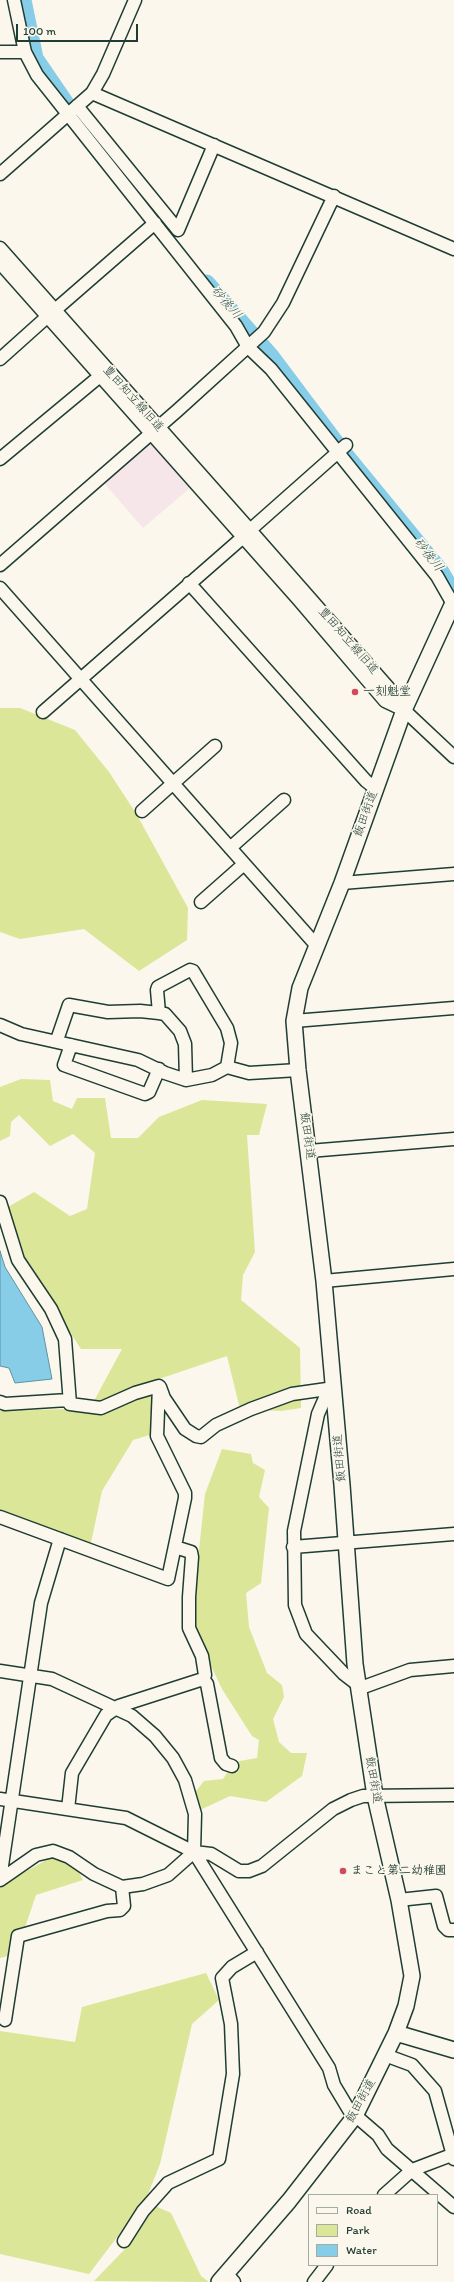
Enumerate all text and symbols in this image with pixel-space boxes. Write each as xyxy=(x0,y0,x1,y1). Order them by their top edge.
scale bar xyxy=(18,16,140,42)
text: 100 m xyxy=(23,24,56,38)
water label: 砂後川 xyxy=(207,283,245,323)
street label: 豊田知立線旧道 xyxy=(100,363,166,435)
water label: 砂後川 xyxy=(410,535,446,575)
street label: 豊田知立線旧道 xyxy=(315,605,381,677)
place label: 一刻魁堂 xyxy=(363,685,411,699)
marker: 一刻魁堂 xyxy=(350,687,360,697)
street label: 飯田街道 xyxy=(351,789,381,839)
street label: 飯田街道 xyxy=(297,1111,317,1161)
street label: 飯田街道 xyxy=(331,1433,349,1483)
street label: 飯田街道 xyxy=(362,1755,384,1805)
place label: まこと第二幼稚園 xyxy=(351,1864,447,1878)
marker: まこと第二幼稚園 xyxy=(338,1866,348,1876)
street label: 飯田街道 xyxy=(343,2077,379,2125)
legend xyxy=(308,2194,438,2266)
text: Road xyxy=(346,2203,372,2217)
text: Park xyxy=(346,2223,370,2237)
text: Water xyxy=(346,2243,377,2257)

